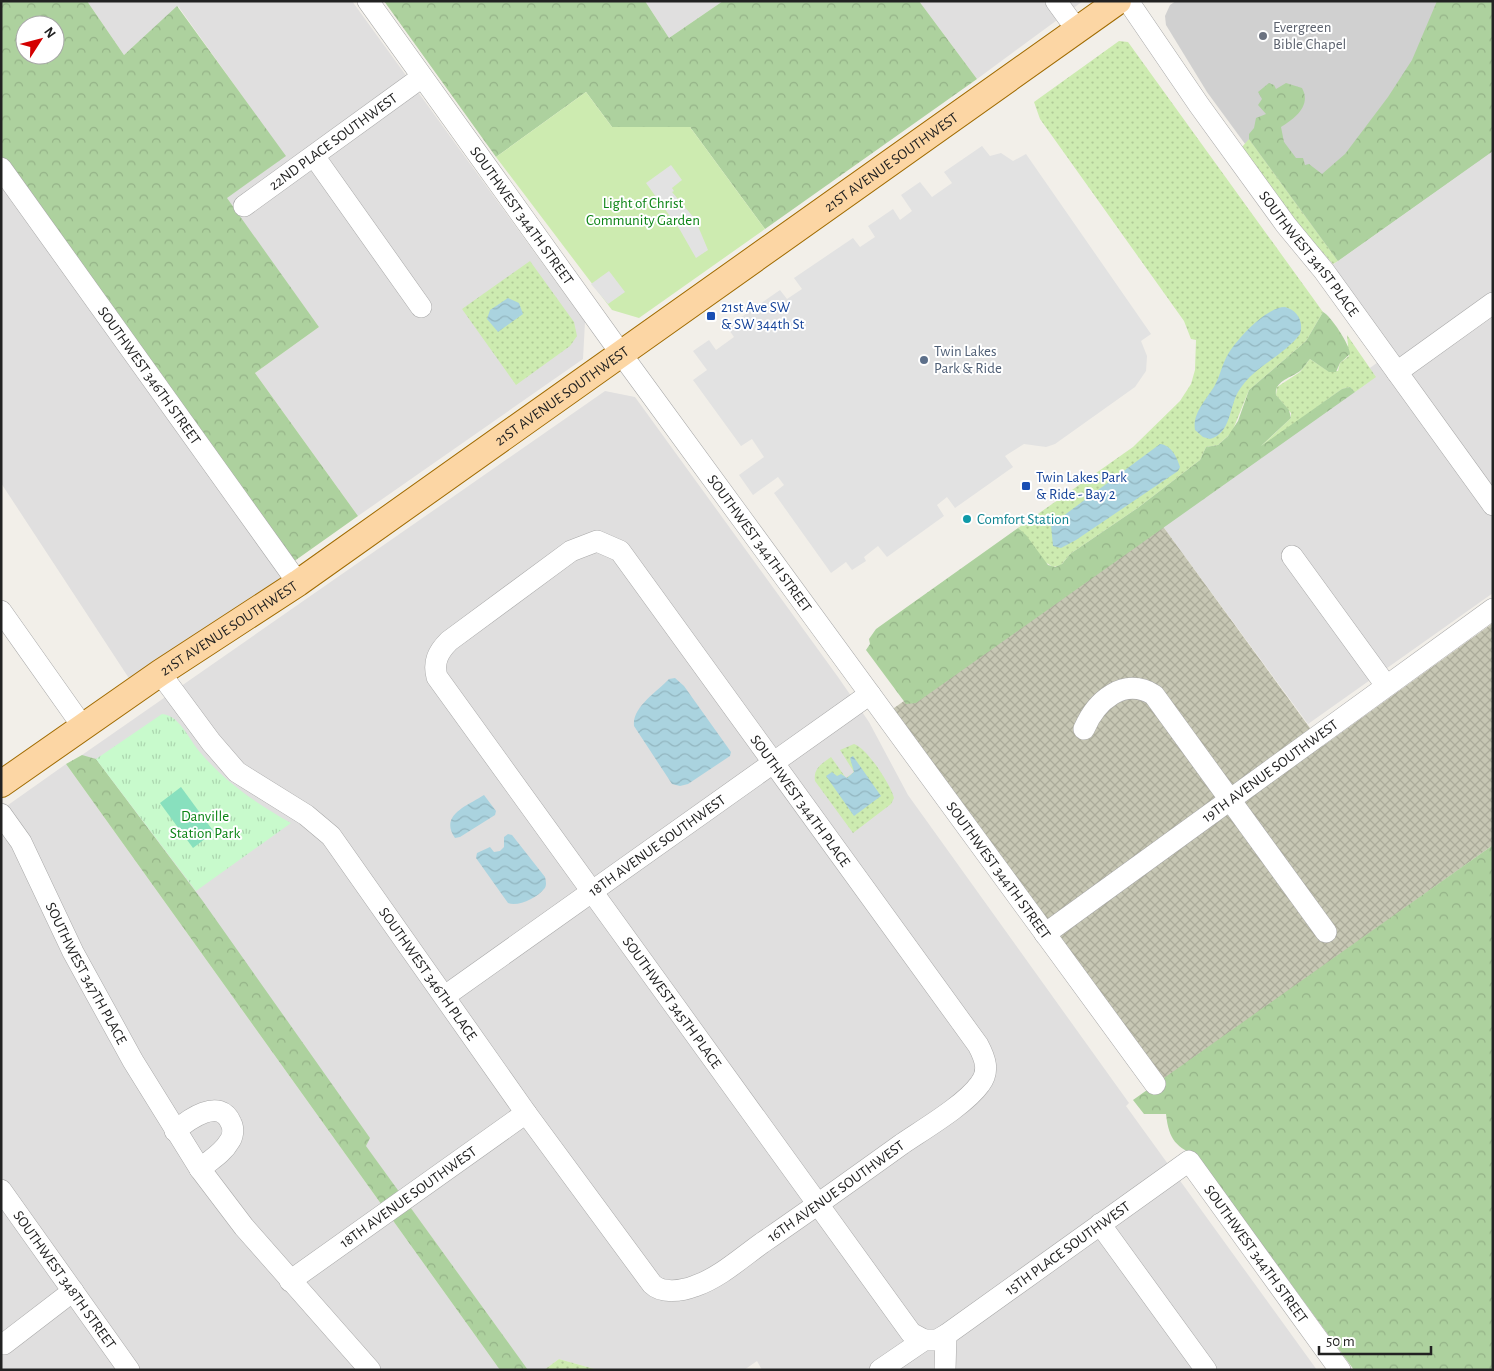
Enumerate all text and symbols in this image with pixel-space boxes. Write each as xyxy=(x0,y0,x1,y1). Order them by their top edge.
north arrow xyxy=(15,15,65,65)
place label: Evergreen Bible Chapel xyxy=(1273,20,1346,52)
text: N xyxy=(41,25,58,41)
marker: Evergreen Bible Chapel xyxy=(1257,30,1269,42)
street label: 22ND PLACE SOUTHWEST xyxy=(266,90,400,193)
street label: 21ST AVENUE SOUTHWEST xyxy=(821,109,961,215)
street label: SOUTHWEST 344TH STREET xyxy=(467,144,577,288)
street label: SOUTHWEST 341ST PLACE xyxy=(1256,188,1362,319)
park label: Light of Christ Community Garden xyxy=(586,196,700,228)
place label: 21st Ave SW & SW 344th St xyxy=(721,300,805,332)
street label: SOUTHWEST 346TH STREET xyxy=(95,304,204,448)
marker: 21st Ave SW & SW 344th St xyxy=(705,310,717,322)
street label: 21ST AVENUE SOUTHWEST xyxy=(492,343,632,448)
place label: Twin Lakes Park & Ride xyxy=(934,344,1002,376)
marker: Twin Lakes Park & Ride xyxy=(918,354,930,366)
place label: Twin Lakes Park & Ride - Bay 2 xyxy=(1036,470,1127,502)
street label: SOUTHWEST 344TH STREET xyxy=(705,472,815,615)
marker: Twin Lakes Park & Ride - Bay 2 xyxy=(1020,480,1032,492)
place label: Comfort Station xyxy=(977,512,1069,527)
marker: Comfort Station xyxy=(961,513,973,525)
street label: 21ST AVENUE SOUTHWEST xyxy=(158,578,301,678)
street label: 19TH AVENUE SOUTHWEST xyxy=(1199,716,1341,825)
street label: SOUTHWEST 344TH PLACE xyxy=(747,732,853,870)
street label: 18TH AVENUE SOUTHWEST xyxy=(586,791,729,899)
street label: SOUTHWEST 344TH STREET xyxy=(944,799,1054,942)
park label: Danville Station Park xyxy=(170,809,240,841)
street label: SOUTHWEST 347TH PLACE xyxy=(43,900,130,1047)
street label: SOUTHWEST 346TH PLACE xyxy=(376,905,480,1043)
street label: SOUTHWEST 345TH PLACE xyxy=(620,934,724,1071)
street label: 16TH AVENUE SOUTHWEST xyxy=(765,1137,908,1245)
street label: 18TH AVENUE SOUTHWEST xyxy=(337,1143,480,1251)
street label: SOUTHWEST 344TH STREET xyxy=(1201,1182,1311,1326)
street label: 15TH PLACE SOUTHWEST xyxy=(1002,1198,1133,1298)
street label: SOUTHWEST 348TH STREET xyxy=(11,1208,119,1352)
scale bar xyxy=(1319,1324,1432,1356)
text: 50 m xyxy=(1326,1334,1355,1349)

